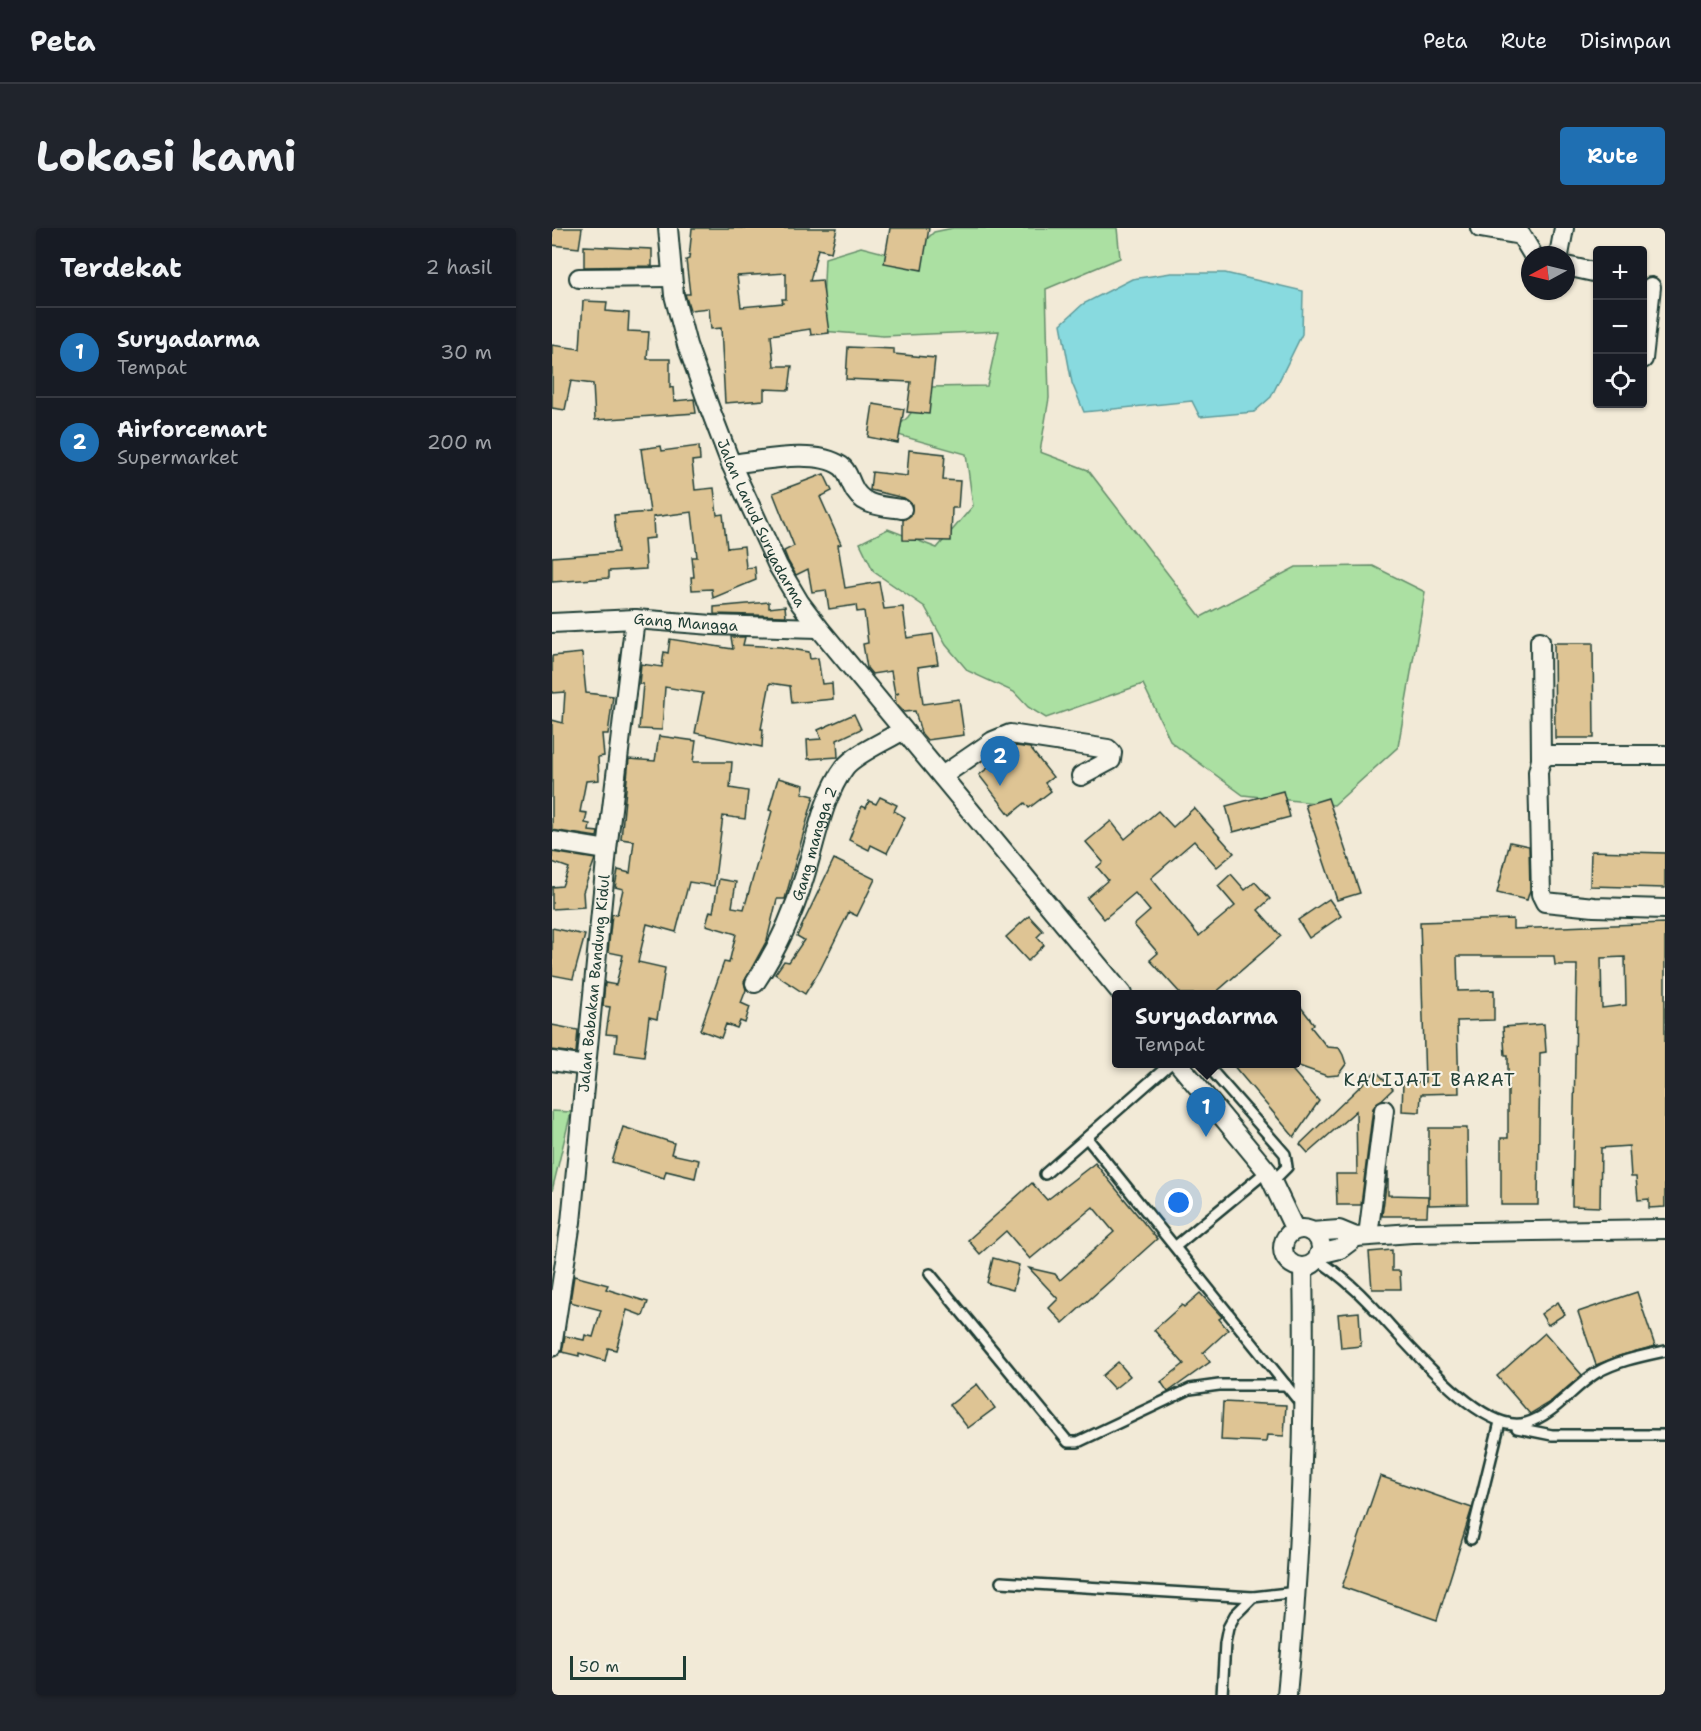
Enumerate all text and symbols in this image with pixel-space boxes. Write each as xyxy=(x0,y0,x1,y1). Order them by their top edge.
text: Peta xyxy=(30,22,96,60)
text: Peta xyxy=(1423,27,1468,55)
text: Rute xyxy=(1501,27,1547,55)
text: Disimpan xyxy=(1580,27,1671,55)
button: Rute xyxy=(1560,127,1665,185)
text: Lokasi kami xyxy=(36,128,297,184)
north arrow xyxy=(1521,246,1575,300)
map controls xyxy=(1593,246,1647,408)
button: + xyxy=(1593,246,1647,300)
text: Terdekat xyxy=(60,250,182,285)
text: 2 hasil xyxy=(426,254,492,280)
button: − xyxy=(1593,300,1647,354)
text: Suryadarma xyxy=(117,325,260,354)
text: 1 xyxy=(75,339,84,365)
text: 30 m xyxy=(440,339,492,365)
text: Tempat xyxy=(117,354,187,380)
button: locate xyxy=(1593,354,1647,408)
text: Airforcemart xyxy=(117,415,267,444)
text: 2 xyxy=(73,429,87,455)
text: 200 m xyxy=(427,429,492,455)
street label: Jalan Lanud Suryadarma xyxy=(712,436,810,611)
text: Supermarket xyxy=(117,444,239,470)
street label: Gang Mangga xyxy=(633,609,739,636)
pin: 2 xyxy=(980,736,1020,786)
street label: Gang mangga 2 xyxy=(787,783,842,904)
street label: Jalan Babakan Bandung Kidul xyxy=(574,873,615,1093)
popup xyxy=(1112,990,1301,1068)
text: Suryadarma xyxy=(1135,1002,1278,1031)
text: Tempat xyxy=(1135,1031,1206,1057)
district label: KALIJATI BARAT xyxy=(1344,1068,1516,1092)
pin: 1 xyxy=(1186,1088,1226,1137)
your location xyxy=(1164,1188,1193,1217)
scale bar xyxy=(570,1653,686,1680)
text: 50 m xyxy=(579,1656,619,1677)

